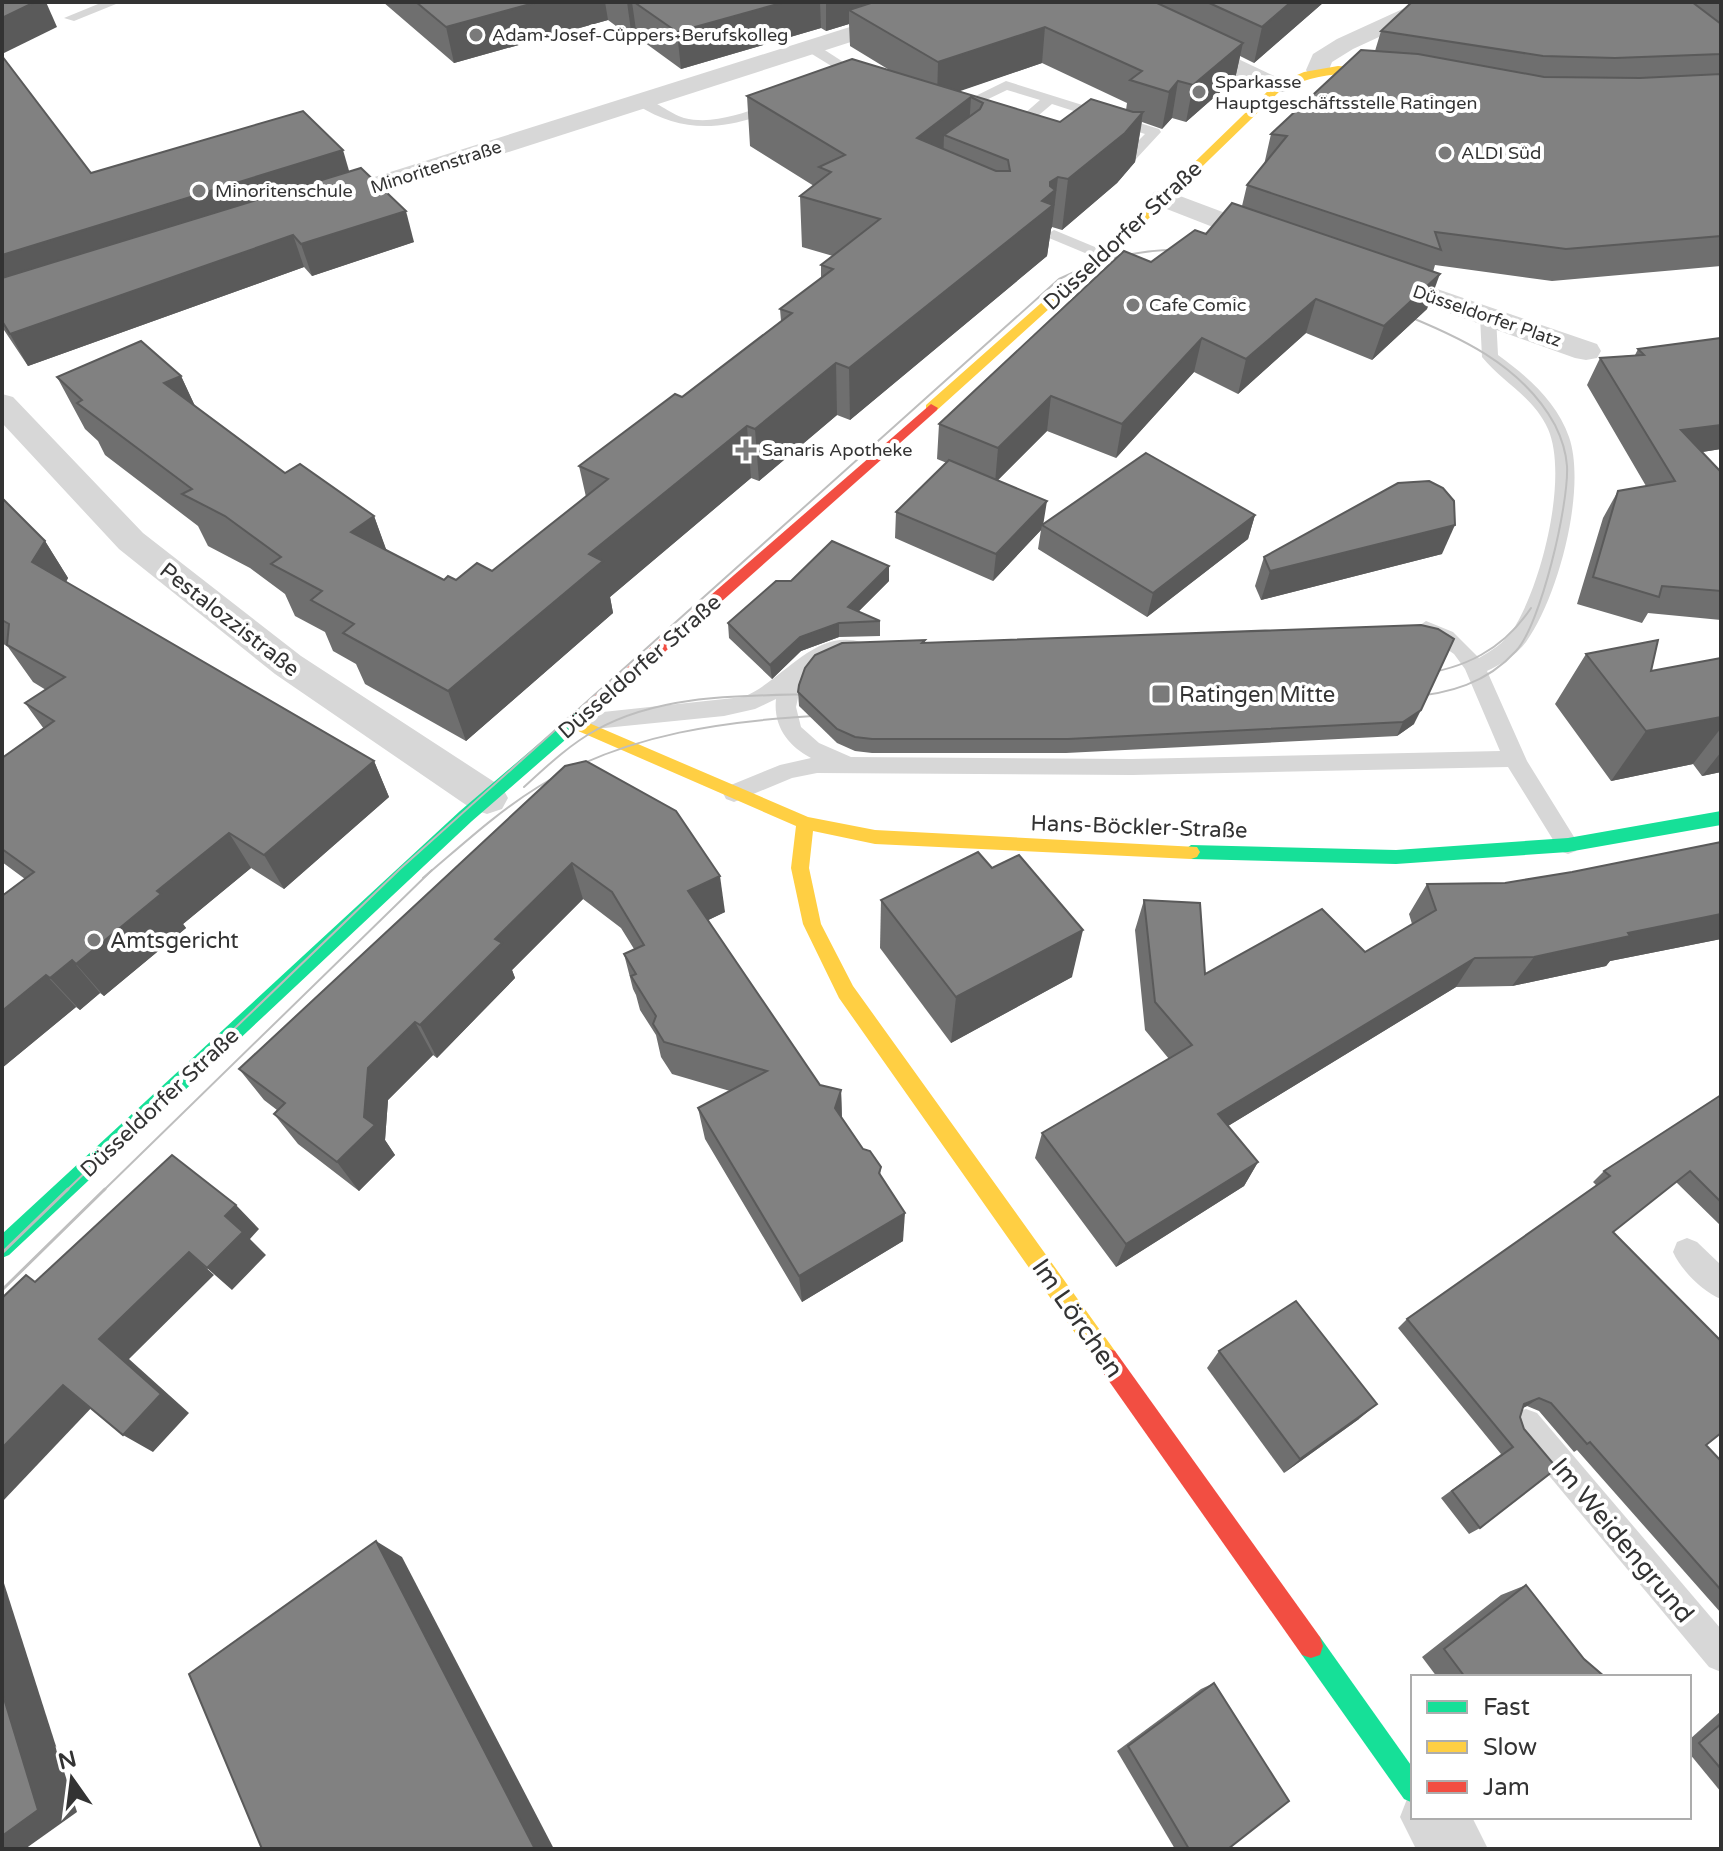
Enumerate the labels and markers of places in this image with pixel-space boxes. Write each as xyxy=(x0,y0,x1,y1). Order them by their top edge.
place label: Adam-Josef-Cüppers-Berufskolleg xyxy=(492,24,788,46)
marker: Adam-Josef-Cüppers-Berufskolleg xyxy=(467,26,485,44)
place label: Sparkasse Hauptgeschäftsstelle Ratingen xyxy=(1215,71,1477,114)
marker: Sparkasse Hauptgeschäftsstelle Ratingen xyxy=(1190,83,1208,101)
place label: ALDI Süd xyxy=(1461,142,1541,164)
marker: ALDI Süd xyxy=(1436,144,1454,162)
place label: Minoritenschule xyxy=(215,180,353,202)
marker: Minoritenschule xyxy=(190,182,208,200)
place label: Cafe Comic xyxy=(1149,294,1246,316)
marker: Cafe Comic xyxy=(1124,296,1142,314)
place label: Sanaris Apotheke xyxy=(762,439,912,461)
marker: Sanaris Apotheke xyxy=(737,441,755,459)
place label: Ratingen Mitte xyxy=(1179,682,1335,708)
marker: Ratingen Mitte xyxy=(1150,683,1172,705)
place label: Amtsgericht xyxy=(110,928,239,954)
marker: Amtsgericht xyxy=(85,931,103,949)

